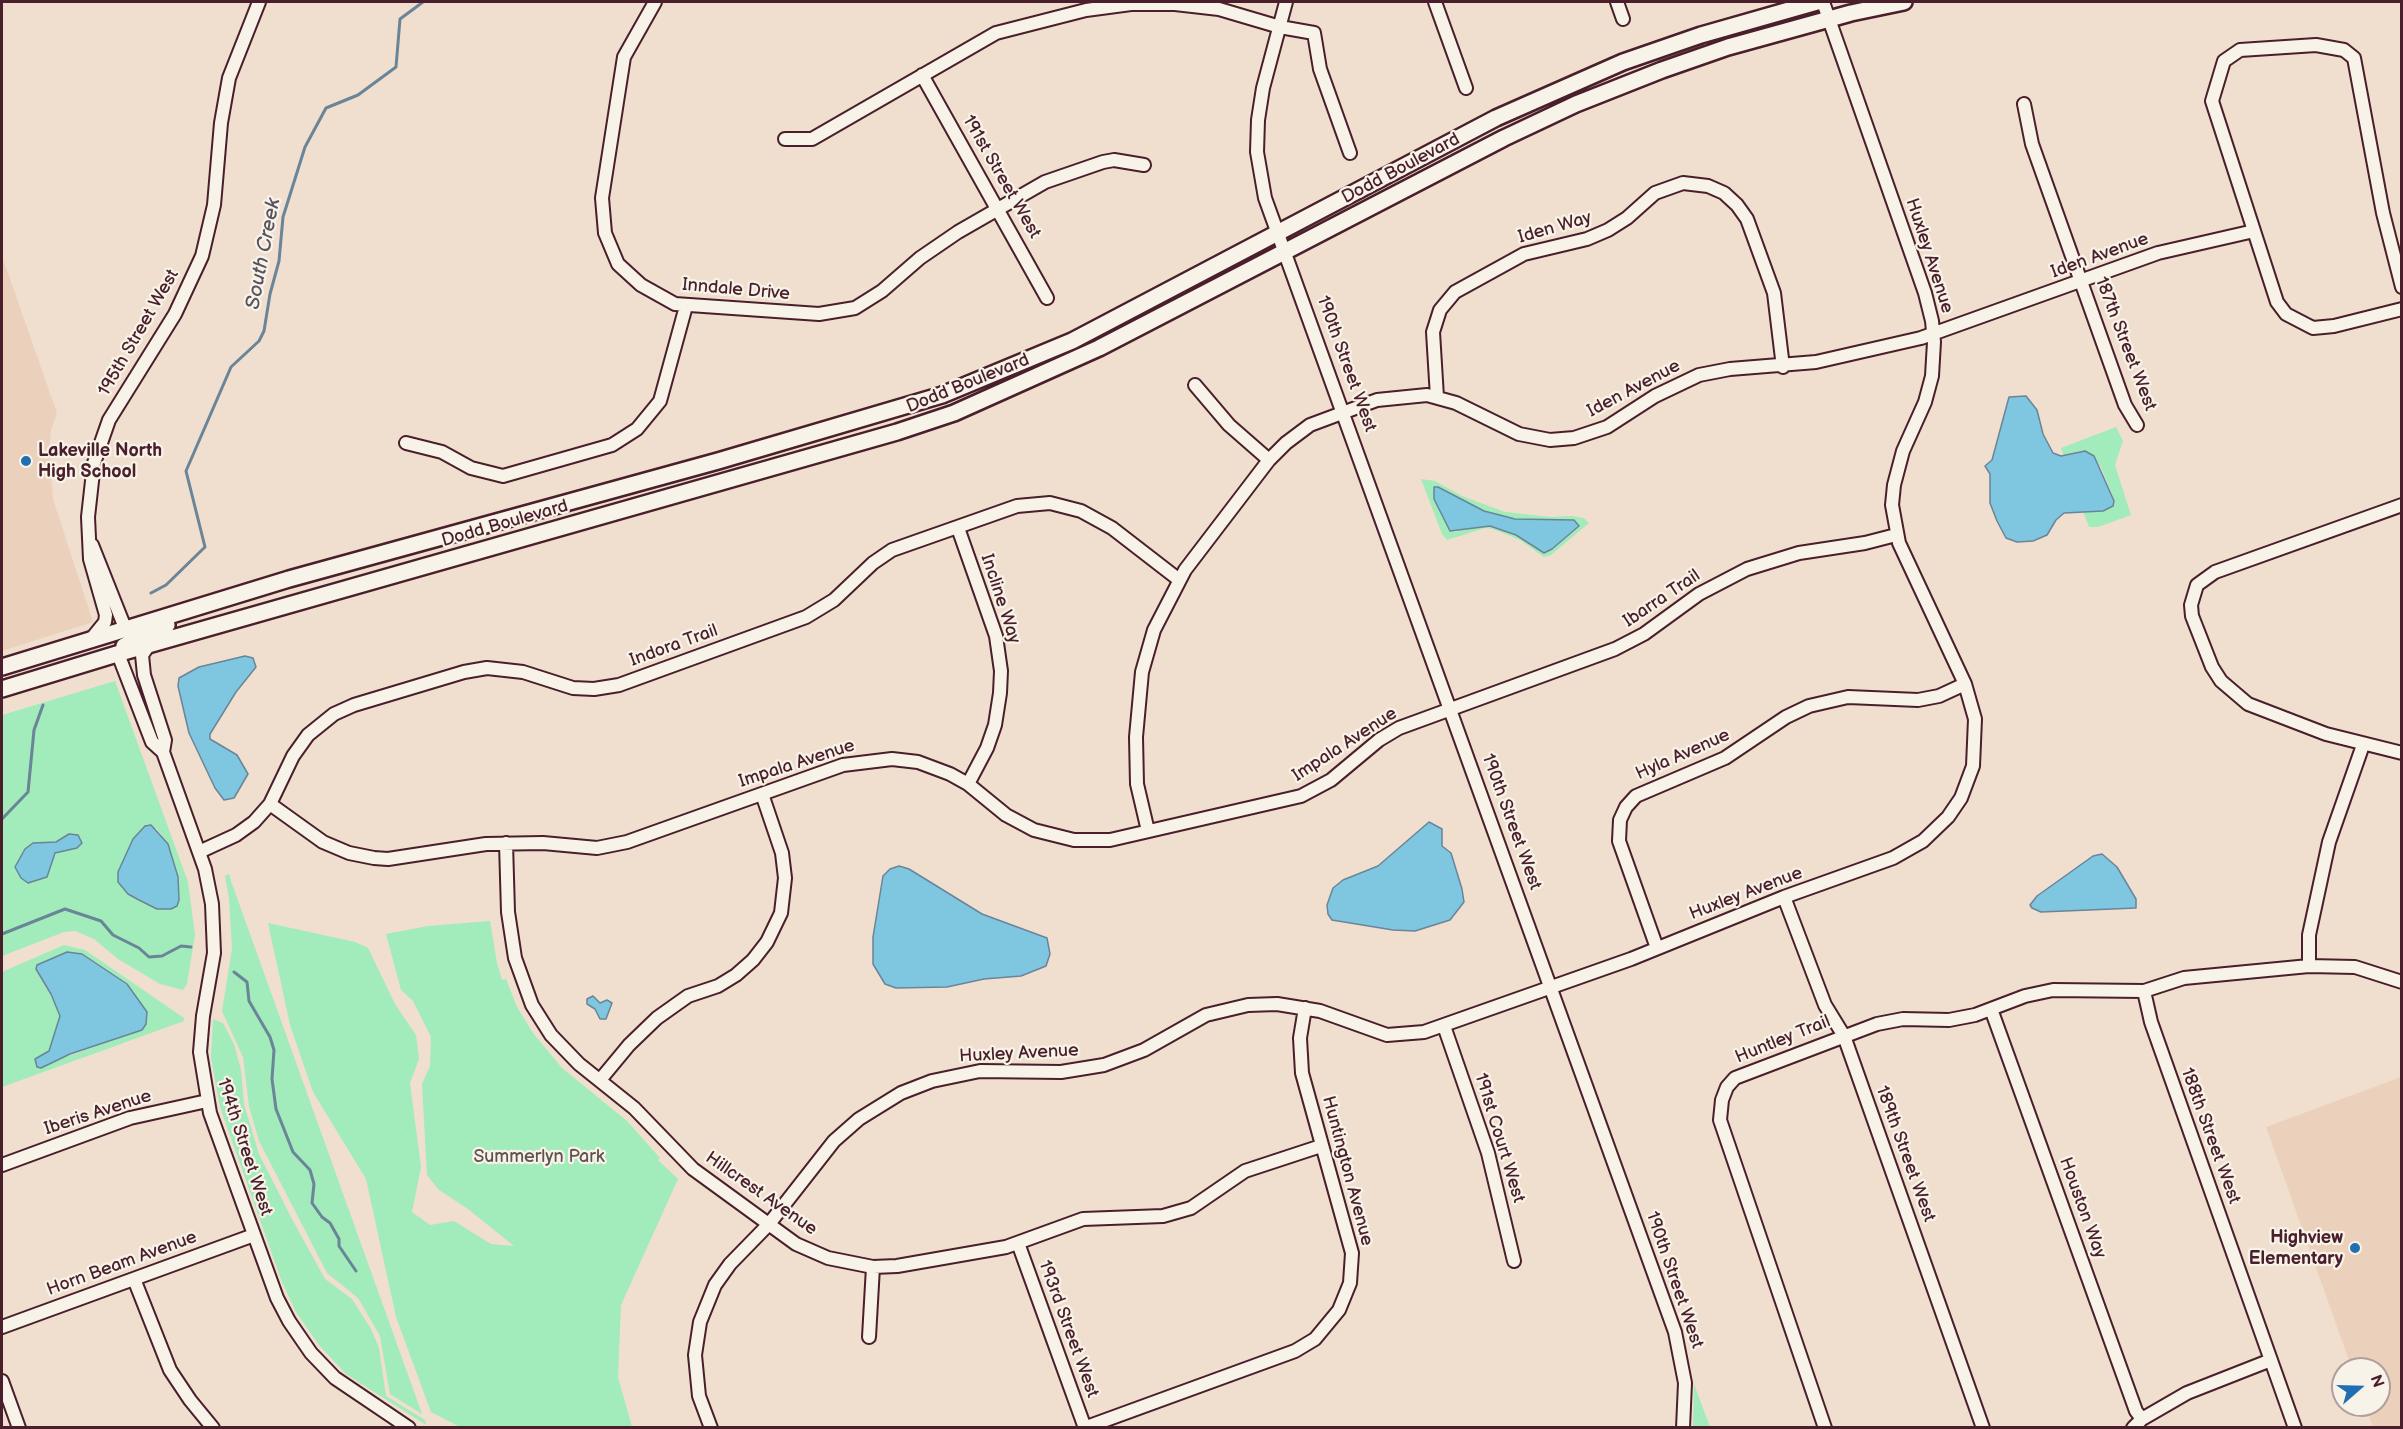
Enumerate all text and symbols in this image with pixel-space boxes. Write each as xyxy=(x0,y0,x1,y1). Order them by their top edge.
street label: 191st Street West xyxy=(957,112,1045,242)
street label: Dodd Boulevard xyxy=(1338,129,1464,209)
water label: South Creek xyxy=(241,196,287,312)
street label: Huxley Avenue xyxy=(1900,196,1958,316)
street label: Iden Way xyxy=(1516,207,1594,249)
street label: Iden Avenue xyxy=(2048,228,2152,284)
street label: 195th Street West xyxy=(94,266,184,400)
street label: 187th Street West xyxy=(2090,274,2160,414)
street label: Inndale Drive xyxy=(681,275,791,305)
street label: 190th Street West xyxy=(1311,293,1381,435)
street label: Dodd Boulevard xyxy=(903,350,1033,418)
street label: Iden Avenue xyxy=(1584,356,1684,422)
place label: Lakeville North High School xyxy=(38,440,162,482)
marker: Lakeville North High School xyxy=(19,454,33,468)
street label: Dodd Boulevard xyxy=(439,496,571,552)
street label: Incline Way xyxy=(975,551,1025,647)
street label: Ibarra Trail xyxy=(1619,565,1705,633)
street label: Indora Trail xyxy=(627,620,721,672)
street label: Impala Avenue xyxy=(1289,703,1401,787)
street label: Hyla Avenue xyxy=(1633,725,1733,785)
street label: Impala Avenue xyxy=(736,735,858,793)
street label: 190th Street West xyxy=(1476,751,1546,893)
street label: Huxley Avenue xyxy=(1686,863,1806,925)
street label: Huntley Trail xyxy=(1732,1011,1834,1069)
street label: Huxley Avenue xyxy=(959,1040,1079,1068)
street label: 188th Street West xyxy=(2175,1065,2245,1207)
street label: 191st Court West xyxy=(1469,1071,1529,1205)
street label: 194th Street West xyxy=(212,1075,276,1219)
street label: 189th Street West xyxy=(1870,1083,1940,1225)
street label: Iberis Avenue xyxy=(42,1086,154,1140)
street label: Huntington Avenue xyxy=(1317,1094,1377,1248)
park label: Summerlyn Park xyxy=(473,1146,605,1168)
street label: Hillcrest Avenue xyxy=(701,1147,821,1241)
street label: Houston Way xyxy=(2054,1154,2110,1262)
street label: 190th Street West xyxy=(1640,1209,1708,1351)
street label: Horn Beam Avenue xyxy=(44,1227,200,1301)
place label: Highview Elementary xyxy=(2249,1227,2343,1270)
marker: Highview Elementary xyxy=(2348,1241,2362,1255)
street label: 193rd Street West xyxy=(1033,1257,1103,1401)
north arrow xyxy=(2331,1357,2391,1417)
text: N xyxy=(2366,1372,2387,1390)

